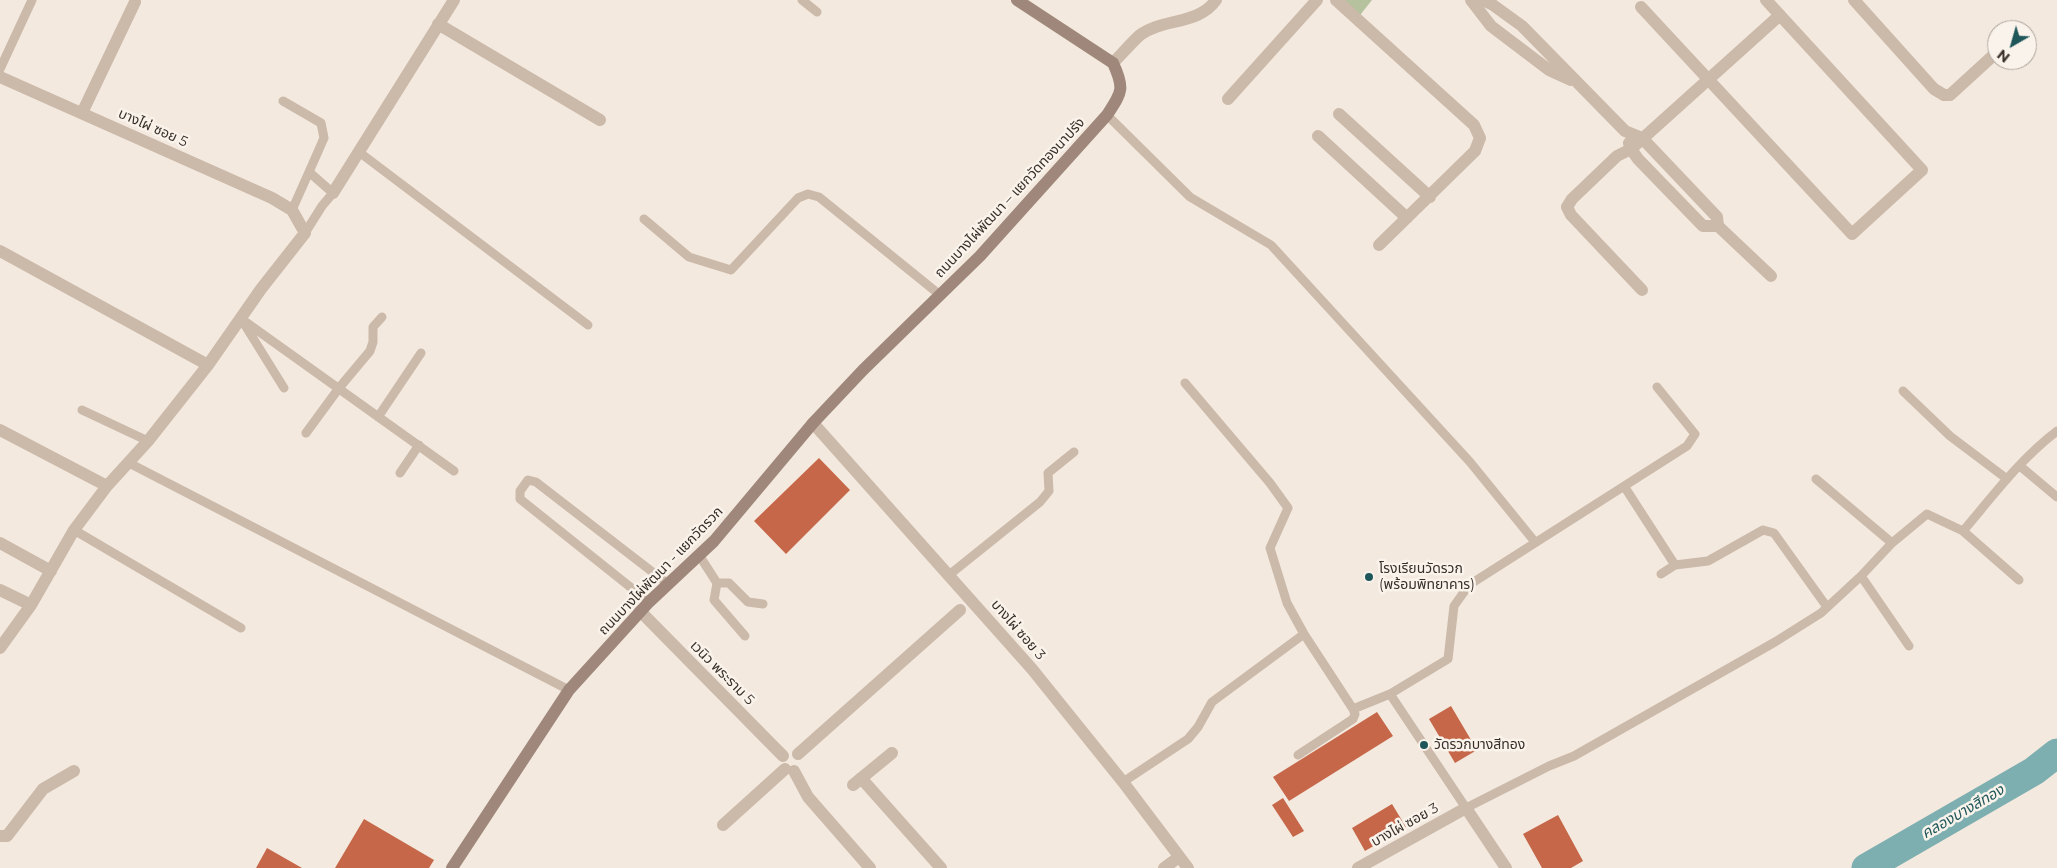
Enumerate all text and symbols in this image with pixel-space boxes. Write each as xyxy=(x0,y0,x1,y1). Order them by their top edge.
north arrow xyxy=(1987,20,2037,70)
text: N xyxy=(1993,45,2013,67)
street label: บางไผ่ ซอย 5 xyxy=(116,105,190,151)
street label: ถนนบางไผ่พัฒนา – แยกวัดทองนาปรัง xyxy=(931,115,1089,281)
street label: ถนนบางไผ่พัฒนา - แยกวัดรวก xyxy=(595,503,727,639)
place label: โรงเรียนวัดรวก (พร้อมพิทยาคาร) xyxy=(1379,561,1475,594)
marker: โรงเรียนวัดรวก (พร้อมพิทยาคาร) xyxy=(1363,571,1375,583)
street label: บางไผ่ ซอย 3 xyxy=(987,596,1049,664)
street label: เวนิว พระราม 5 xyxy=(686,637,758,709)
place label: วัดรวกบางสีทอง xyxy=(1434,737,1525,753)
marker: วัดรวกบางสีทอง xyxy=(1418,739,1430,751)
water label: คลองบางสีทอง xyxy=(1919,781,2007,843)
street label: บางไผ่ ซอย 3 xyxy=(1368,800,1442,850)

